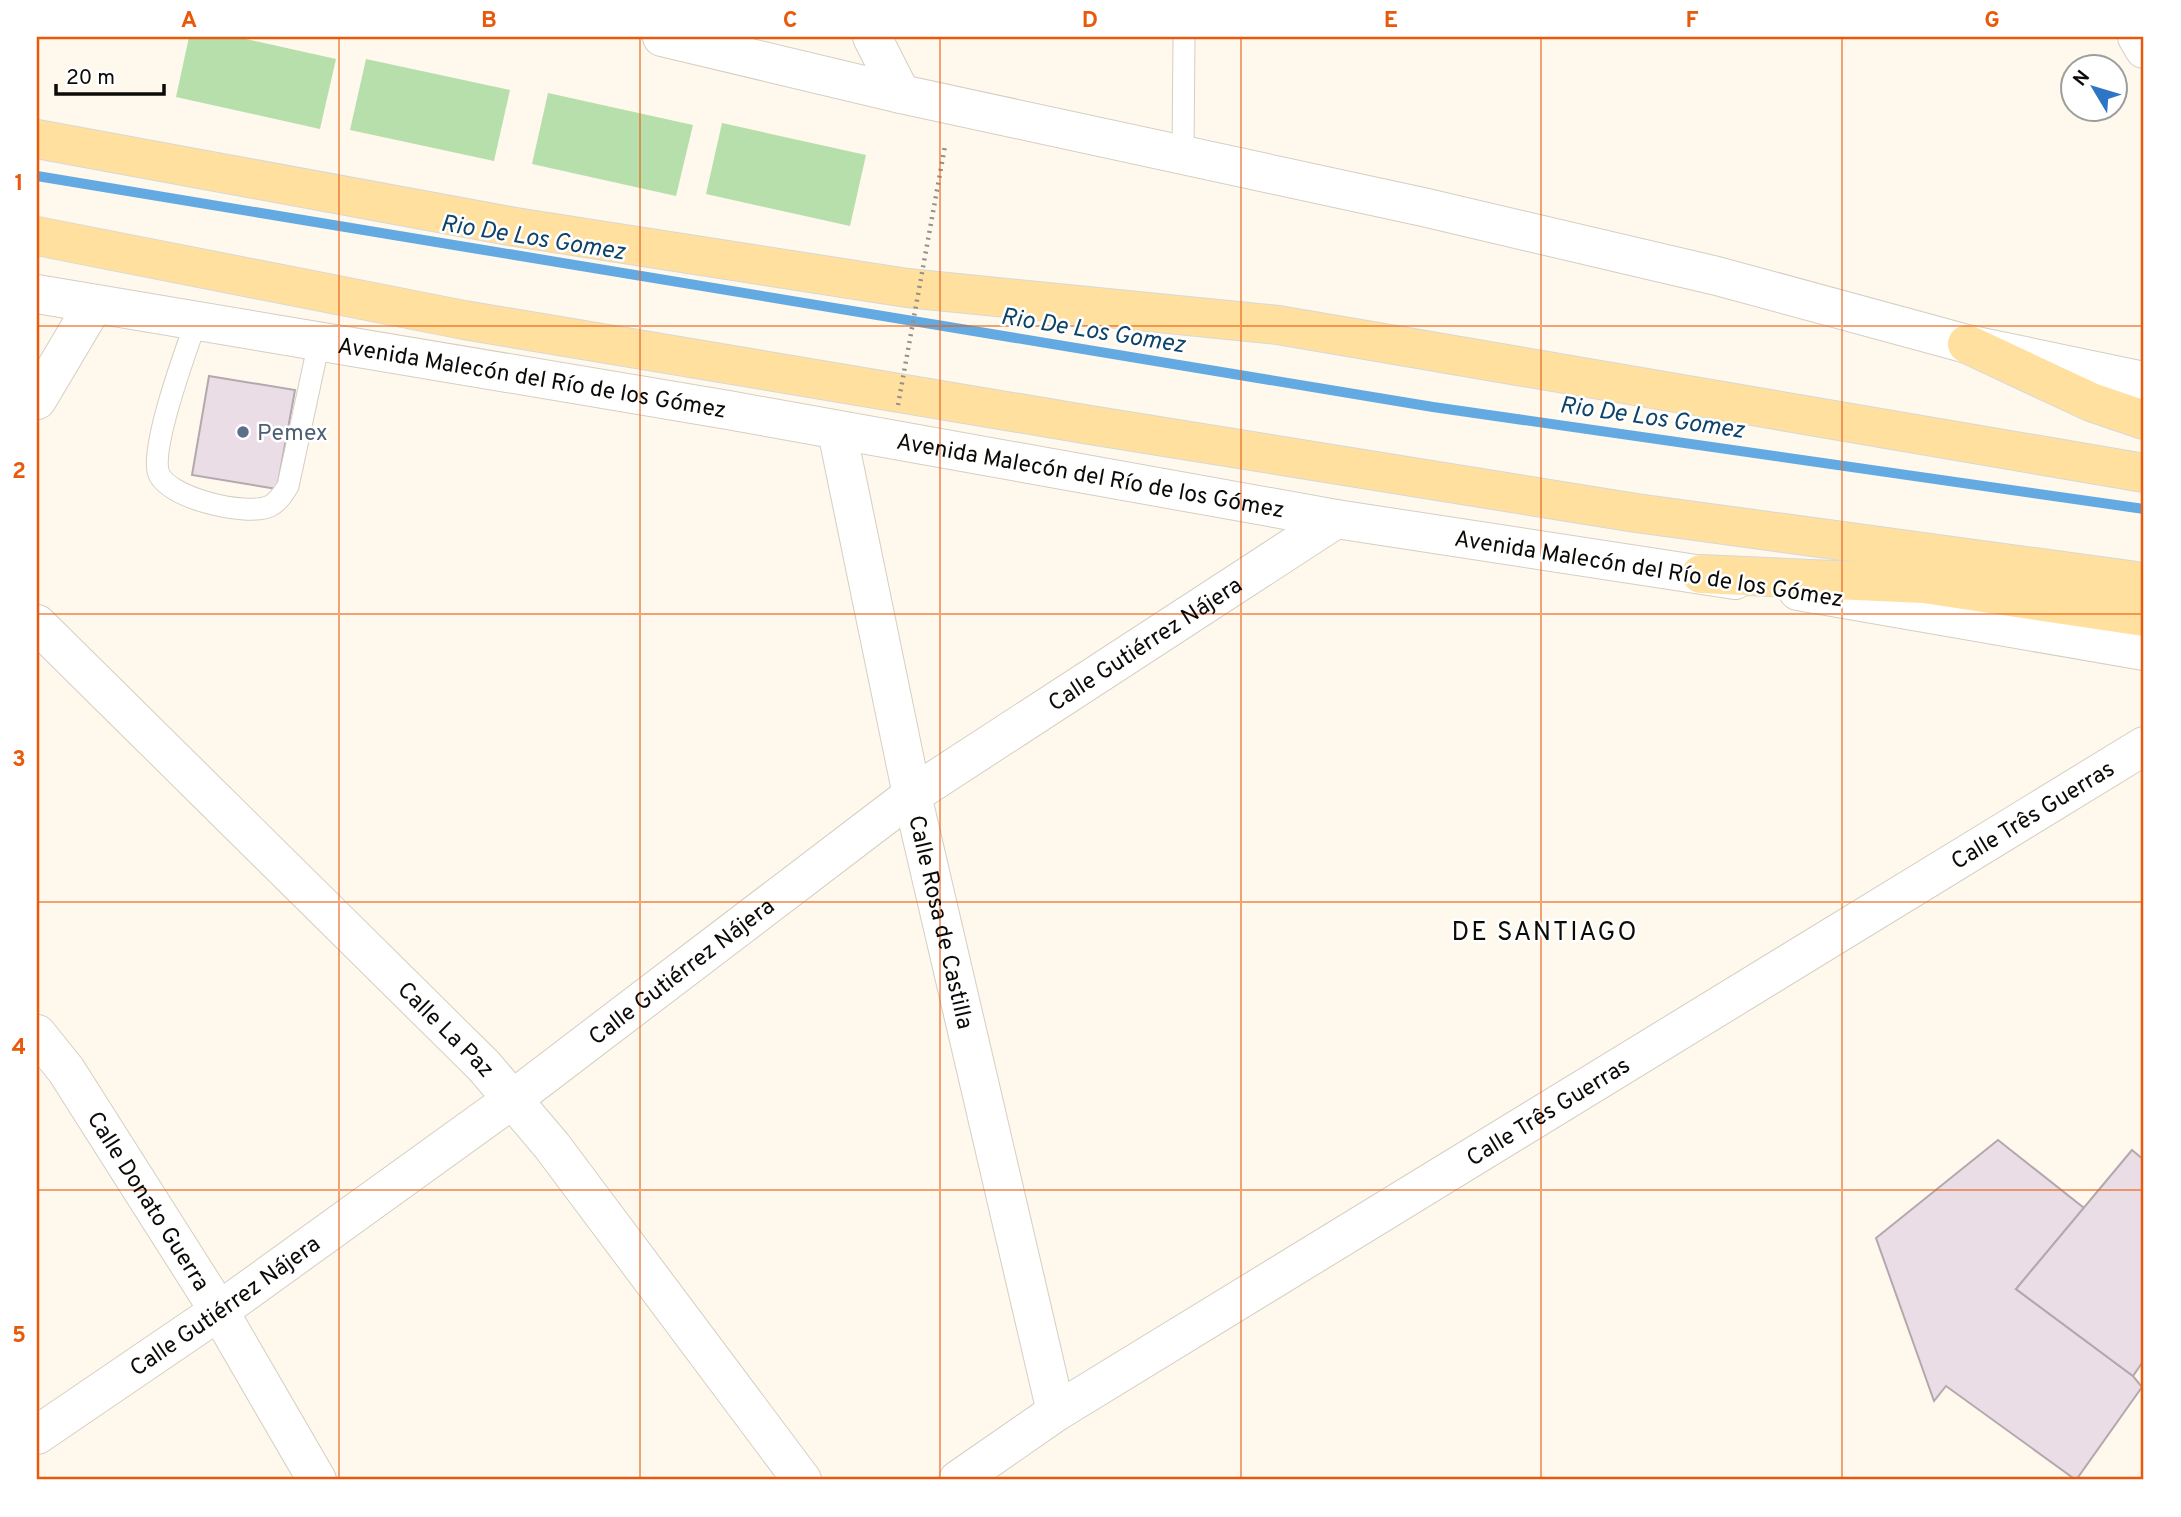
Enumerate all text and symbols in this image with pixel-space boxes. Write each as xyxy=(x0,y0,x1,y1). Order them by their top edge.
text: A xyxy=(181,7,197,36)
text: B xyxy=(481,7,497,36)
text: C xyxy=(783,7,797,36)
text: D xyxy=(1082,7,1098,36)
text: E xyxy=(1384,7,1398,36)
text: F xyxy=(1685,7,1699,36)
text: G xyxy=(1984,7,2000,36)
scale bar xyxy=(56,52,164,96)
north arrow xyxy=(2058,52,2128,122)
text: 20 m xyxy=(66,65,115,92)
text: N xyxy=(2069,66,2096,92)
text: 1 xyxy=(14,170,24,199)
water label: Rio De Los Gomez xyxy=(438,210,628,269)
water label: Rio De Los Gomez xyxy=(998,303,1188,362)
street label: Avenida Malecón del Río de los Gómez xyxy=(335,333,728,426)
water label: Rio De Los Gomez xyxy=(1557,391,1747,447)
place label: Pemex xyxy=(257,420,328,449)
marker: Pemex xyxy=(235,424,251,440)
street label: Avenida Malecón del Río de los Gómez xyxy=(894,428,1286,526)
text: 2 xyxy=(12,458,26,487)
street label: Avenida Malecón del Río de los Gómez xyxy=(1452,525,1845,616)
street label: Calle Gutiérrez Nájera xyxy=(1044,572,1249,719)
text: 3 xyxy=(12,746,26,775)
street label: Calle Três Guerras xyxy=(1947,755,2121,878)
street label: Calle Rosa de Castilla xyxy=(900,813,978,1032)
street label: Calle Gutiérrez Nájera xyxy=(584,893,781,1053)
district label: DE SANTIAGO xyxy=(1452,917,1638,950)
street label: Calle La Paz xyxy=(390,977,500,1085)
text: 4 xyxy=(12,1034,26,1063)
street label: Calle Três Guerras xyxy=(1462,1052,1636,1174)
street label: Calle Donato Guerra xyxy=(79,1107,215,1297)
street label: Calle Gutiérrez Nájera xyxy=(125,1231,327,1384)
text: 5 xyxy=(12,1322,26,1351)

